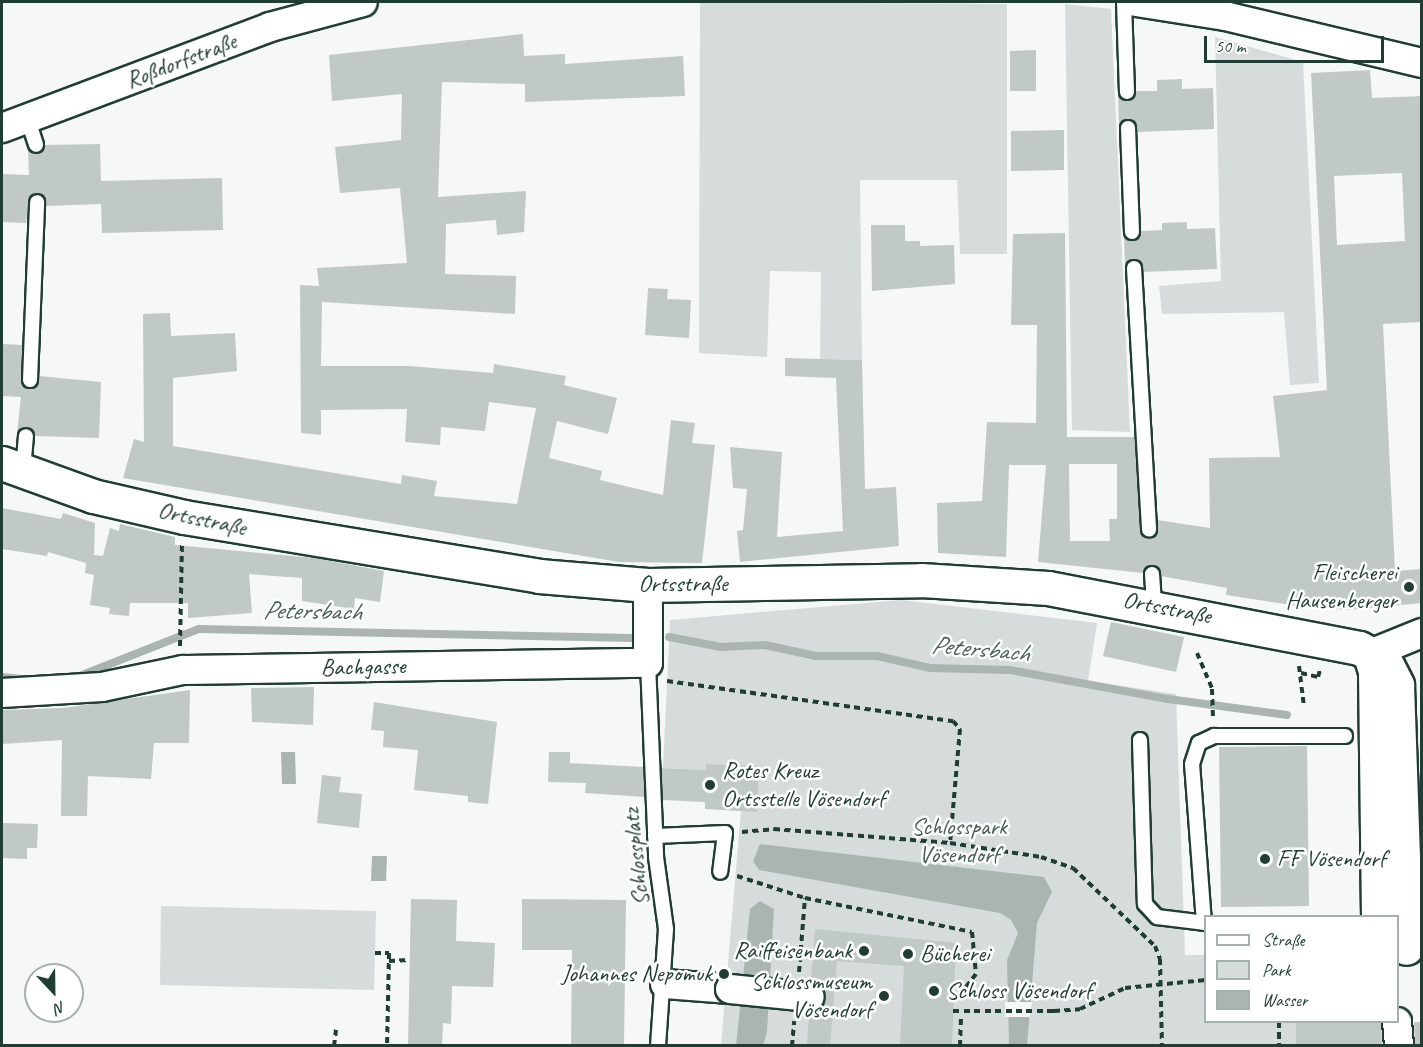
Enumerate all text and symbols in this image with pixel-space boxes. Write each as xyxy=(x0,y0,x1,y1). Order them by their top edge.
scale bar xyxy=(1207,24,1387,62)
street label: Roßdorfstraße xyxy=(122,27,240,95)
text: 50 m xyxy=(1215,35,1246,57)
street label: Ortsstraße xyxy=(155,496,249,542)
place label: Fleischerei Hausenberger xyxy=(1285,559,1397,615)
street label: Ortsstraße xyxy=(638,570,728,598)
marker: Fleischerei Hausenberger xyxy=(1402,580,1416,594)
street label: Ortsstraße xyxy=(1120,585,1214,631)
water label: Petersbach xyxy=(263,595,361,627)
water label: Petersbach xyxy=(930,629,1030,669)
street label: Bachgasse xyxy=(320,652,406,682)
place label: Rotes Kreuz Ortsstelle Vösendorf xyxy=(722,757,885,813)
marker: Rotes Kreuz Ortsstelle Vösendorf xyxy=(703,778,717,792)
street label: Schlossplatz xyxy=(617,807,655,907)
park label: Schlosspark Vösendorf xyxy=(911,813,1007,869)
place label: FF Vösendorf xyxy=(1277,845,1386,873)
marker: FF Vösendorf xyxy=(1258,852,1272,866)
legend xyxy=(1204,915,1399,1023)
text: Straße xyxy=(1262,929,1304,951)
place label: Raiffeisenbank xyxy=(733,937,852,965)
place label: Bücherei xyxy=(920,940,990,968)
marker: Raiffeisenbank xyxy=(857,944,871,958)
marker: Bücherei xyxy=(901,947,915,961)
text: Park xyxy=(1262,959,1291,981)
place label: Johannes Nepomuk xyxy=(560,960,712,988)
north arrow xyxy=(24,963,84,1023)
marker: Johannes Nepomuk xyxy=(717,967,731,981)
place label: Schlossmuseum Vösendorf xyxy=(751,968,872,1024)
place label: Schloss Vösendorf xyxy=(946,977,1092,1005)
marker: Schloss Vösendorf xyxy=(927,984,941,998)
marker: Schlossmuseum Vösendorf xyxy=(877,989,891,1003)
text: Wasser xyxy=(1262,989,1307,1011)
text: N xyxy=(52,997,68,1019)

